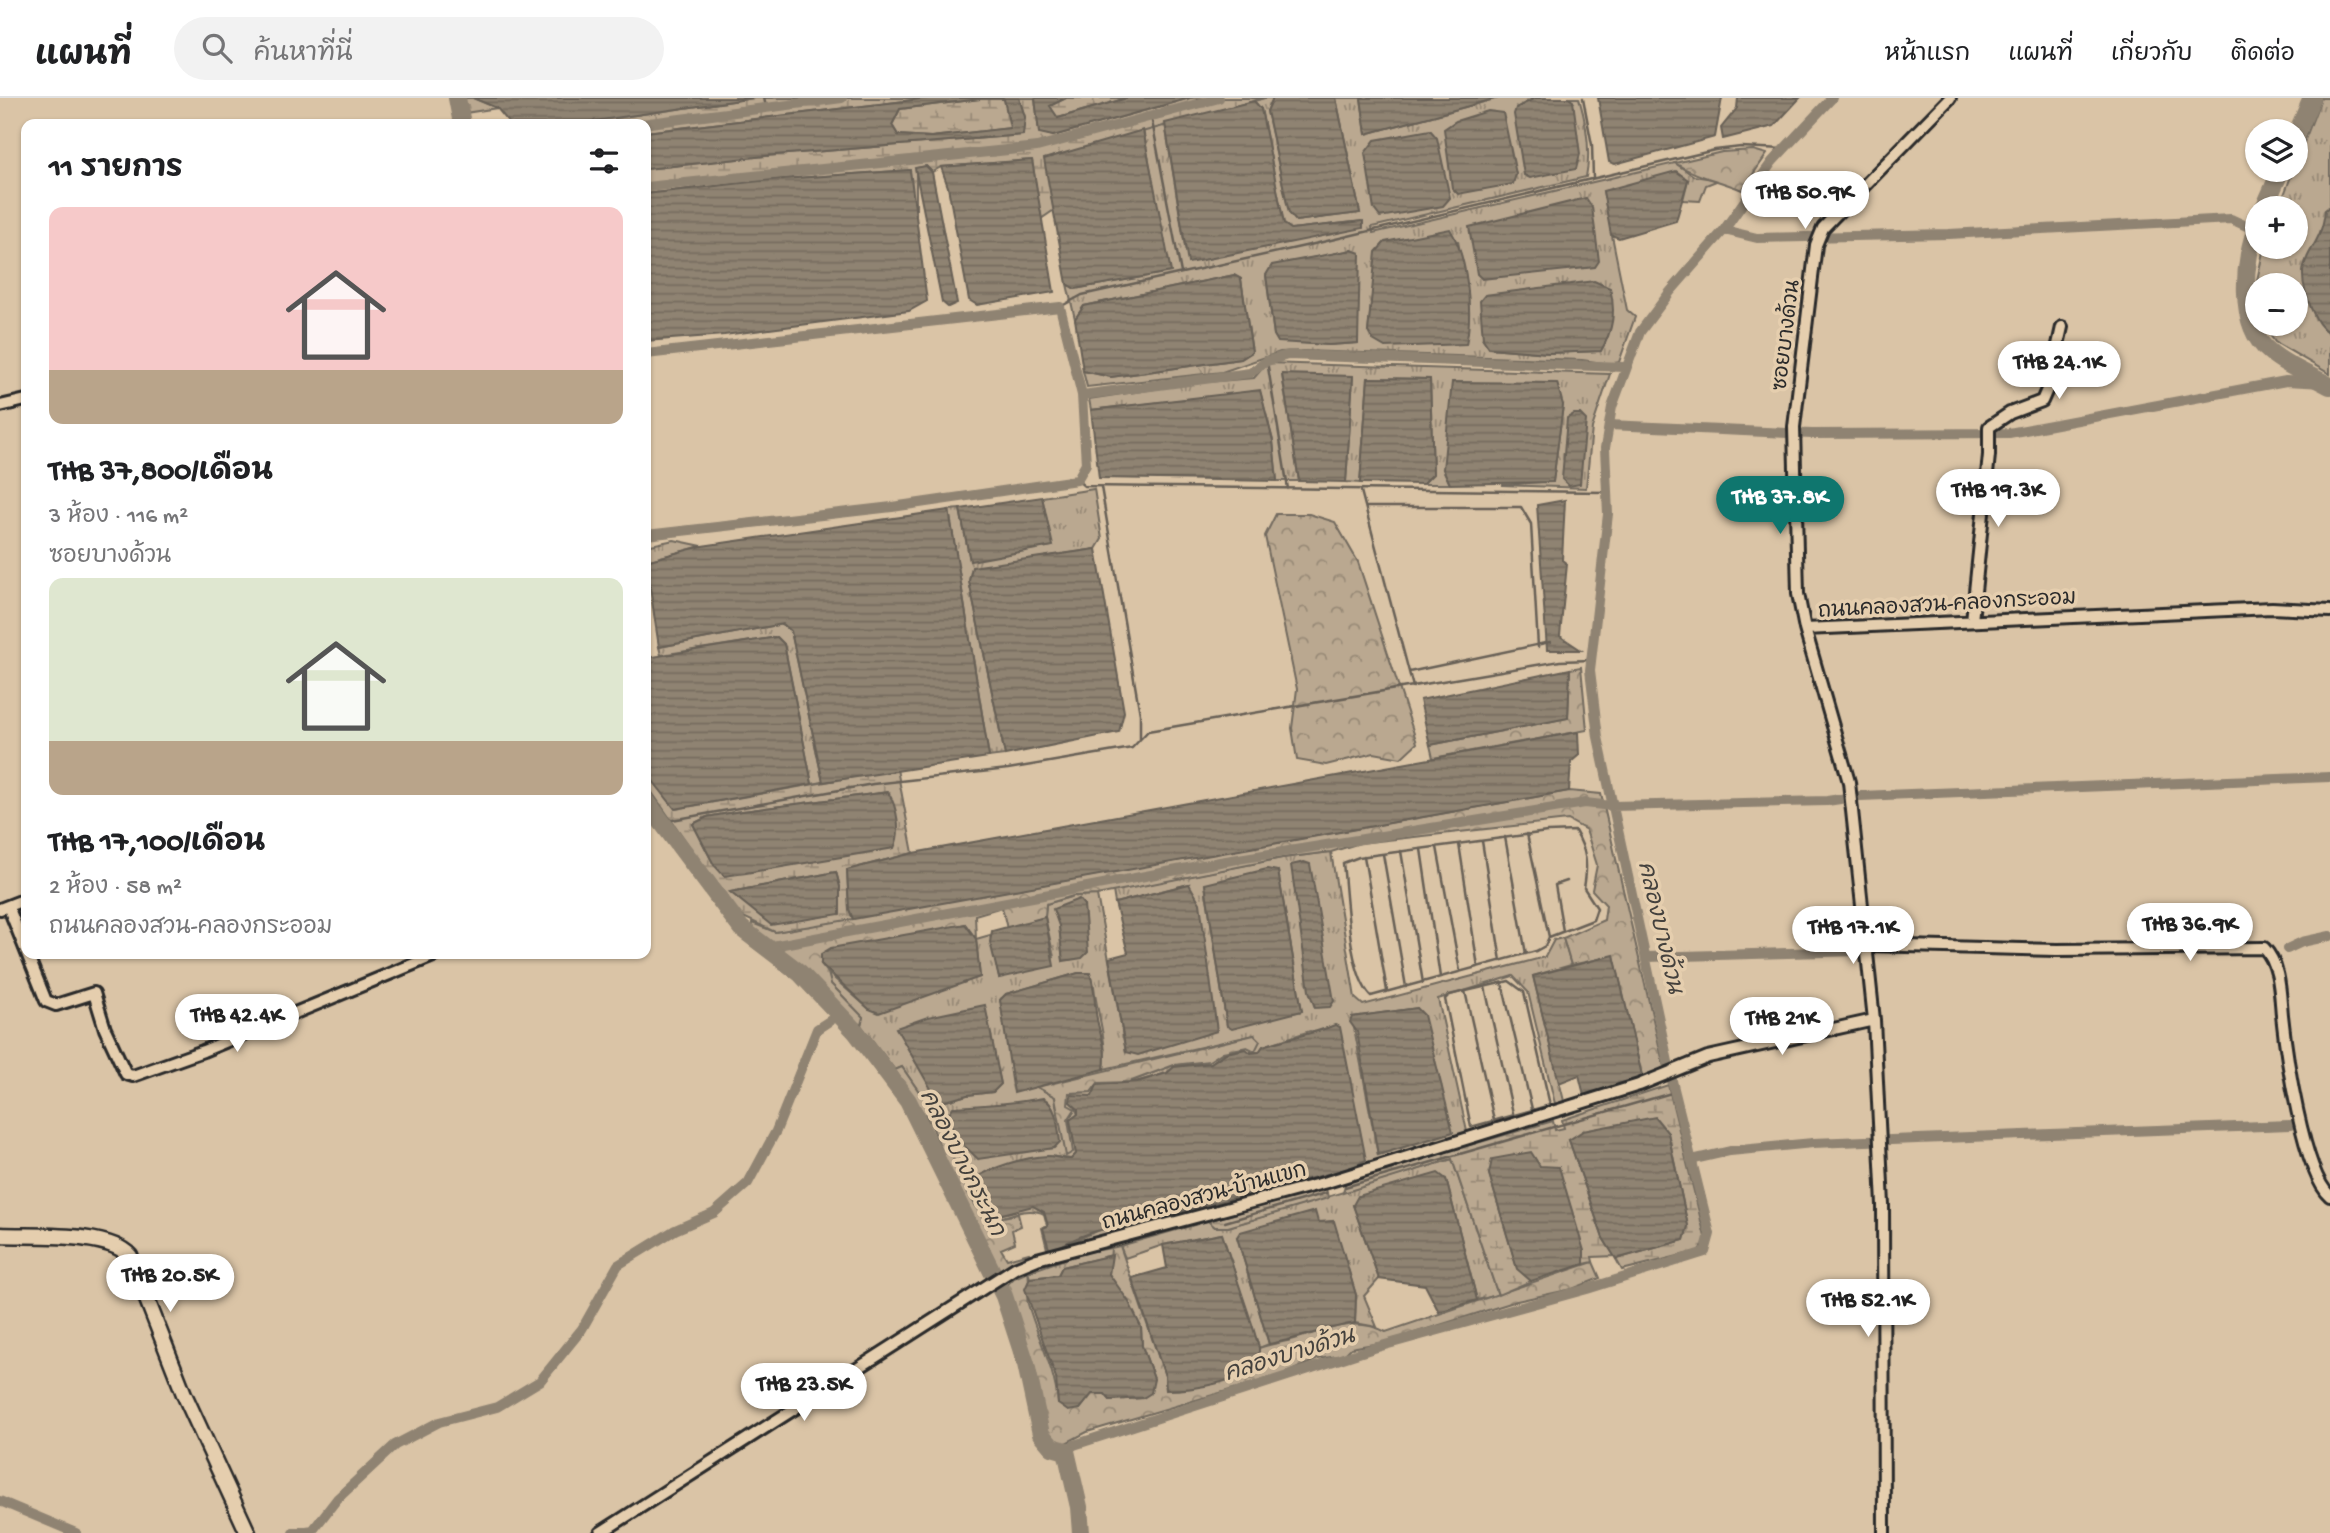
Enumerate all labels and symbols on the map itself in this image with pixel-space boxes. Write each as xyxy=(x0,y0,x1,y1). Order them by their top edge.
pin: THB 50.9K xyxy=(1725,172,1885,231)
street label: ซอยบางด้วน xyxy=(1765,278,1808,392)
pin: THB 24.1K xyxy=(1979,342,2139,401)
pin: THB 19.3K xyxy=(1918,470,2078,529)
pin: THB 37.8K xyxy=(1700,476,1860,536)
street label: ถนนคลองสวน-คลองกระออม xyxy=(1817,587,2077,626)
water label: คลองบางด้วน xyxy=(1630,858,1691,998)
pin: THB 36.9K xyxy=(2110,904,2270,963)
pin: THB 17.1K xyxy=(1773,906,1933,966)
pin: THB 42.4K xyxy=(157,995,317,1054)
pin: THB 21K xyxy=(1717,998,1847,1057)
water label: คลองบางกระนก xyxy=(912,1086,1010,1242)
street label: ถนนคลองสวน-บ้านแขก xyxy=(1099,1155,1310,1238)
pin: THB 20.5K xyxy=(90,1254,250,1314)
pin: THB 52.1K xyxy=(1788,1280,1948,1339)
water label: คลองบางด้วน xyxy=(1220,1319,1360,1389)
pin: THB 23.5K xyxy=(724,1364,884,1423)

